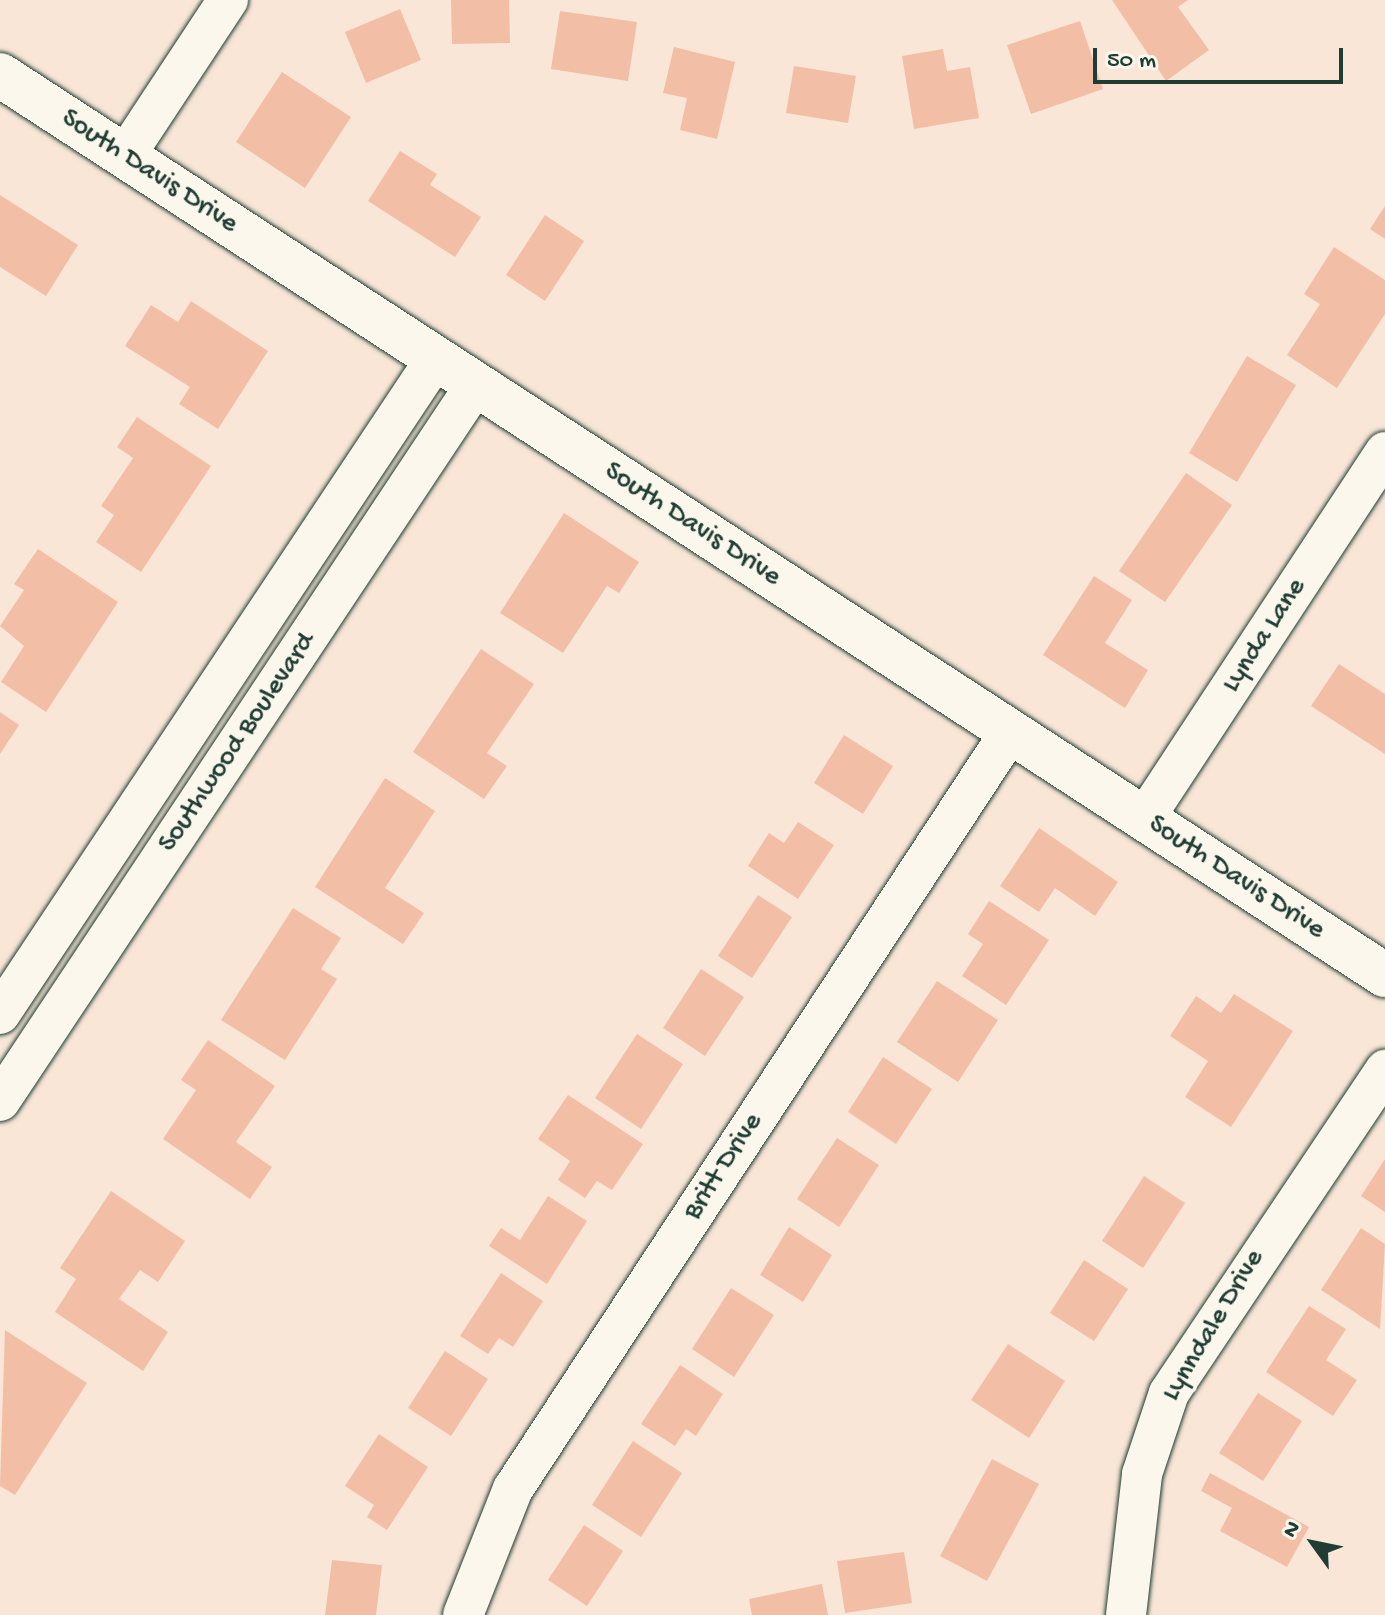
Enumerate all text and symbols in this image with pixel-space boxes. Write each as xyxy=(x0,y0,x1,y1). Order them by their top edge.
scale bar xyxy=(1097,32,1347,82)
text: 50 m xyxy=(1107,47,1156,76)
street label: South Davis Drive xyxy=(54,102,244,242)
street label: South Davis Drive xyxy=(597,455,787,595)
street label: Lynda Lane xyxy=(1216,573,1314,699)
street label: Southwood Boulevard xyxy=(152,627,324,859)
street label: South Davis Drive xyxy=(1141,808,1331,948)
street label: Britt Drive xyxy=(677,1107,771,1227)
street label: Lynndale Drive xyxy=(1156,1244,1272,1408)
north arrow xyxy=(1273,1503,1353,1583)
text: N xyxy=(1278,1517,1308,1543)

